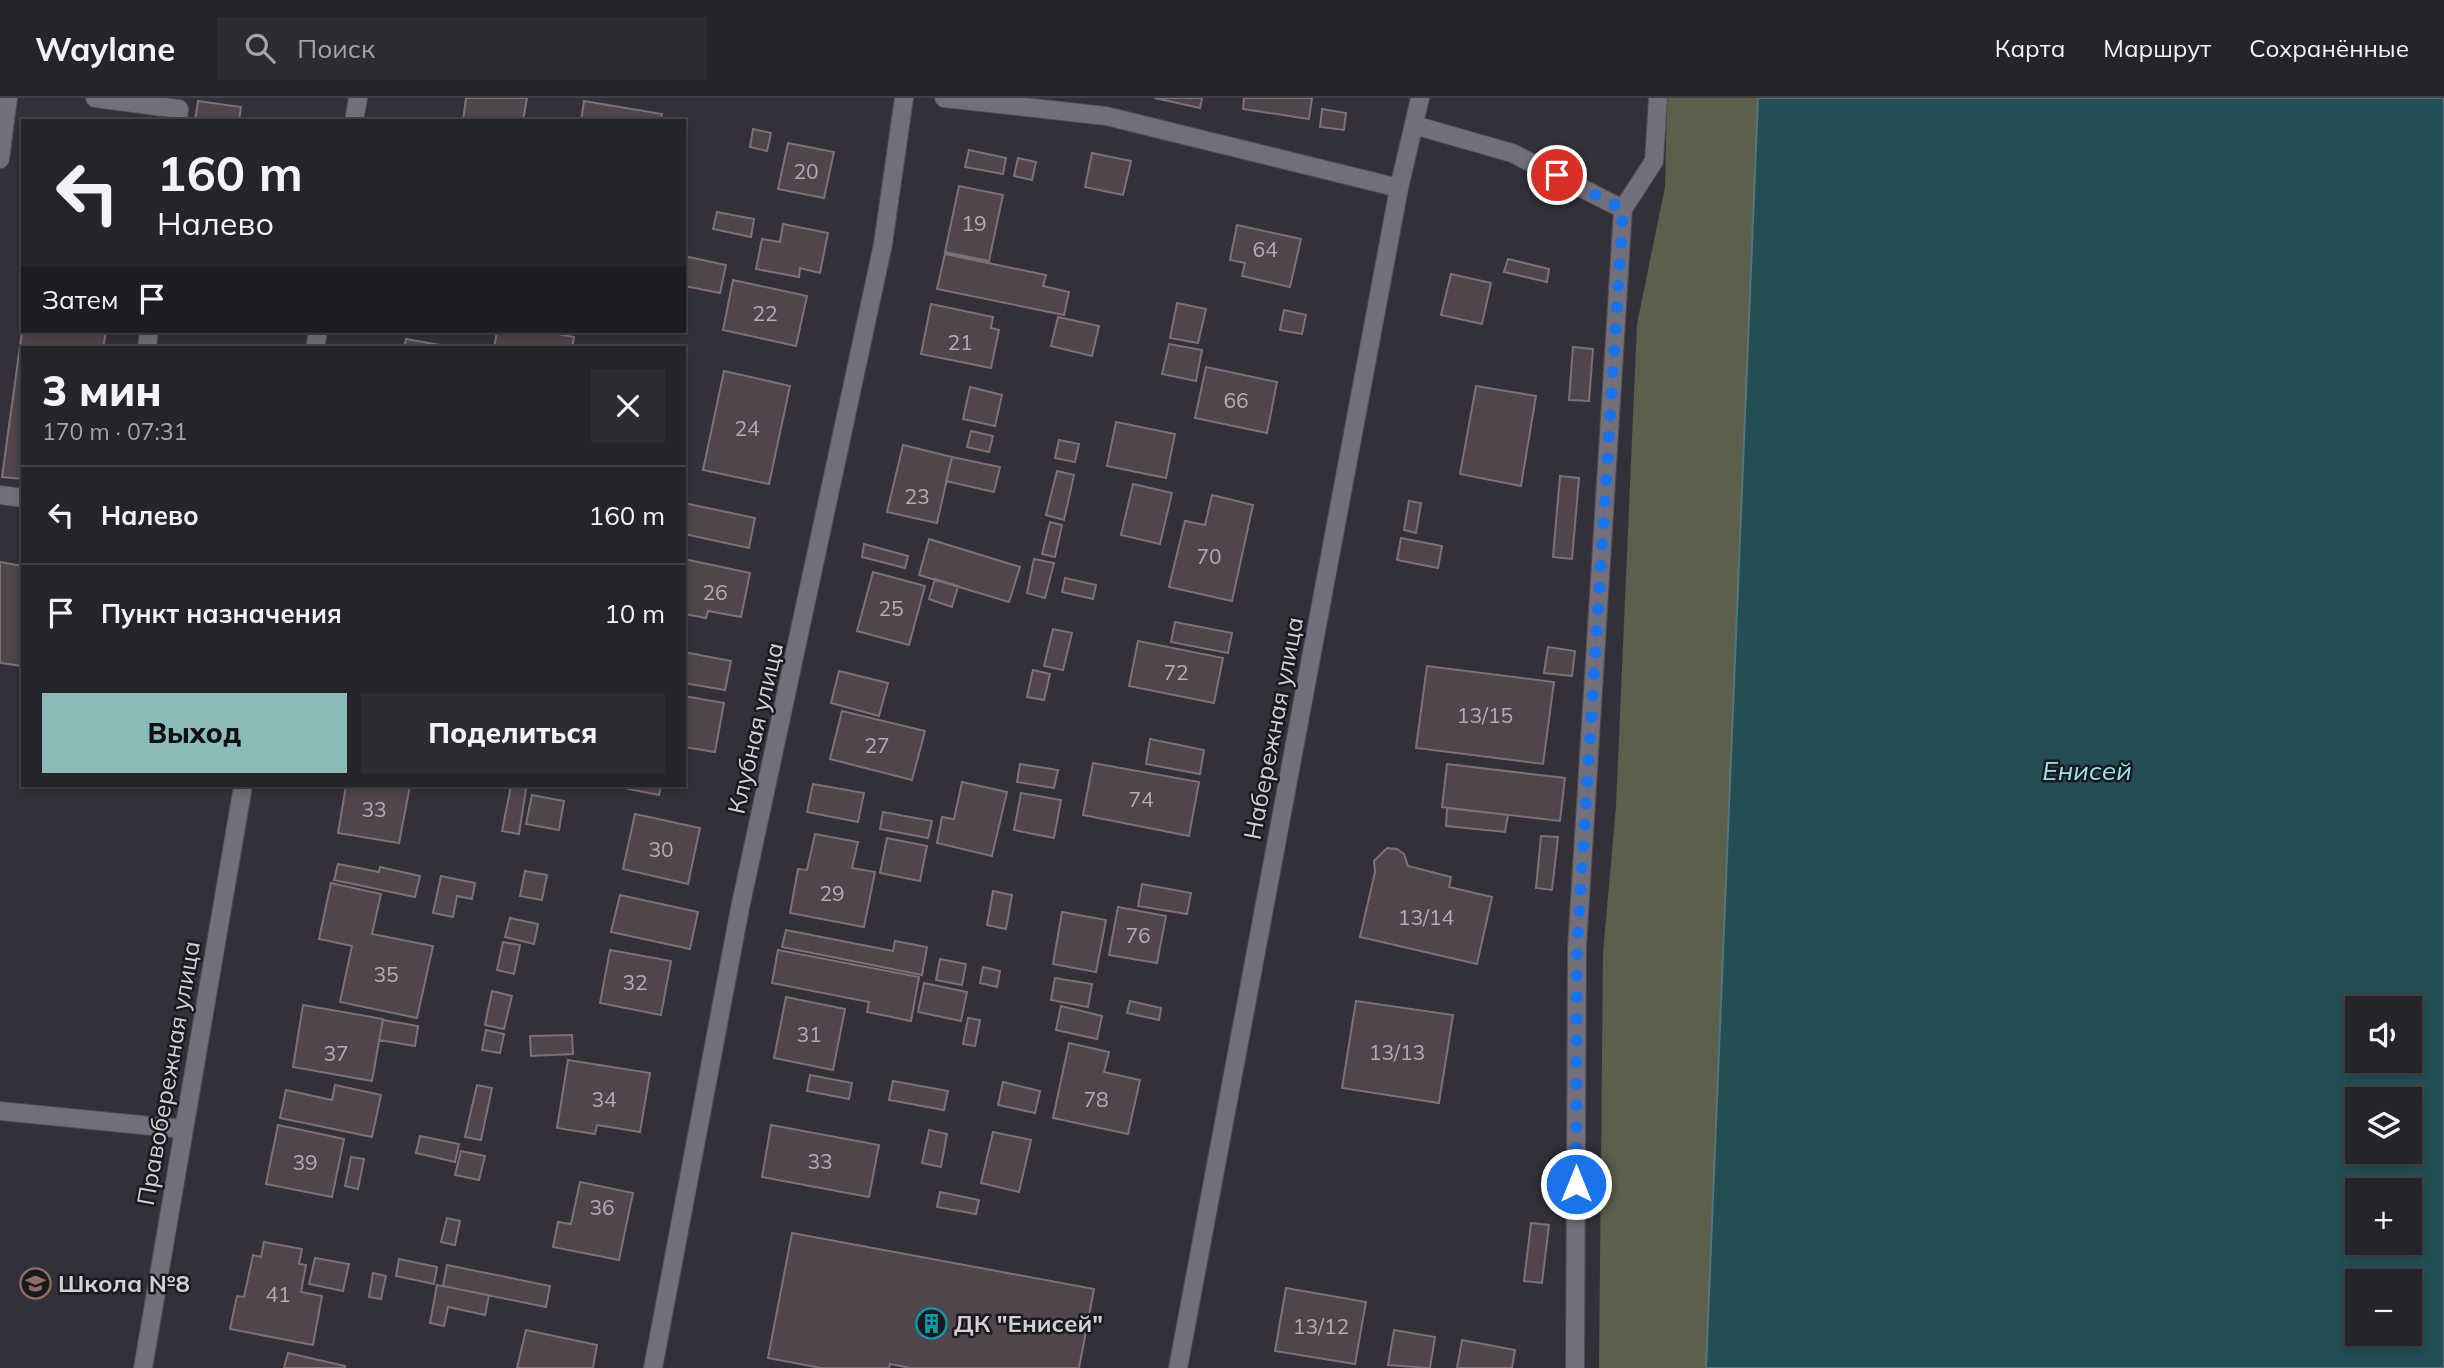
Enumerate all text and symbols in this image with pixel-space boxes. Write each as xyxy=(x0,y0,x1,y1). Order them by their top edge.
search box xyxy=(217,17,707,80)
text: Waylane xyxy=(35,28,175,69)
icon: search xyxy=(241,29,279,67)
text: Поиск xyxy=(297,32,375,65)
text: Карта xyxy=(1995,33,2065,63)
text: Маршрут xyxy=(2103,33,2211,63)
text: Сохранённые xyxy=(2249,33,2409,63)
text: 160 m xyxy=(157,142,303,203)
pin xyxy=(1527,145,1587,205)
icon: left xyxy=(42,147,133,238)
icon: arrive xyxy=(1538,156,1576,194)
house number: 20 xyxy=(793,158,819,184)
text: Налево xyxy=(157,203,274,243)
house number: 19 xyxy=(961,210,987,236)
house number: 64 xyxy=(1252,236,1278,262)
icon: arrive xyxy=(133,280,171,318)
text: Затем xyxy=(42,283,119,316)
house number: 22 xyxy=(752,300,778,326)
house number: 21 xyxy=(947,329,973,355)
text: 3 мин xyxy=(42,364,162,417)
button: close xyxy=(591,369,665,443)
house number: 66 xyxy=(1223,387,1249,413)
house number: 24 xyxy=(734,415,760,441)
text: 170 m · 07:31 xyxy=(42,417,187,446)
house number: 23 xyxy=(904,483,930,509)
icon: left xyxy=(42,496,80,534)
text: Налево xyxy=(101,499,199,532)
text: 160 m xyxy=(589,499,665,532)
house number: 70 xyxy=(1196,543,1222,569)
house number: 26 xyxy=(702,579,728,605)
icon: arrive xyxy=(42,594,80,632)
house number: 25 xyxy=(878,595,904,621)
text: Пункт назначения xyxy=(101,597,342,630)
text: 10 m xyxy=(604,597,665,630)
street label: Набережная улица xyxy=(1237,614,1309,842)
street label: Клубная улица xyxy=(721,639,789,817)
house number: 72 xyxy=(1163,659,1189,685)
button: Выход xyxy=(42,693,347,773)
button: Поделиться xyxy=(361,693,665,773)
house number: 13/15 xyxy=(1457,702,1513,728)
house number: 27 xyxy=(864,732,890,758)
water label: Енисей xyxy=(2042,754,2132,787)
house number: 74 xyxy=(1128,786,1154,812)
house number: 33 xyxy=(361,796,387,822)
house number: 30 xyxy=(648,836,674,862)
house number: 29 xyxy=(819,880,845,906)
house number: 13/14 xyxy=(1398,904,1455,930)
house number: 76 xyxy=(1125,922,1151,948)
street label: Правобережная улица xyxy=(130,938,206,1208)
house number: 35 xyxy=(373,961,399,987)
house number: 32 xyxy=(622,969,648,995)
map controls xyxy=(2345,996,2422,1346)
button: sound xyxy=(2345,996,2422,1073)
house number: 31 xyxy=(796,1021,822,1047)
house number: 13/13 xyxy=(1369,1039,1425,1065)
house number: 37 xyxy=(323,1040,349,1066)
house number: 34 xyxy=(591,1086,617,1112)
house number: 78 xyxy=(1083,1086,1109,1112)
button: layers xyxy=(2345,1087,2422,1164)
position arrow xyxy=(1539,1147,1613,1221)
house number: 33 xyxy=(807,1148,833,1174)
house number: 39 xyxy=(292,1149,318,1175)
button: + xyxy=(2345,1178,2422,1255)
house number: 36 xyxy=(589,1194,615,1220)
school or university icon: Школа №8 xyxy=(18,1266,52,1300)
place label: Школа №8 xyxy=(58,1268,190,1298)
button: − xyxy=(2345,1269,2422,1346)
house number: 41 xyxy=(265,1281,291,1307)
building icon: ДК "Енисей" xyxy=(914,1306,948,1340)
place label: ДК "Енисей" xyxy=(954,1308,1103,1338)
house number: 13/12 xyxy=(1293,1313,1349,1339)

